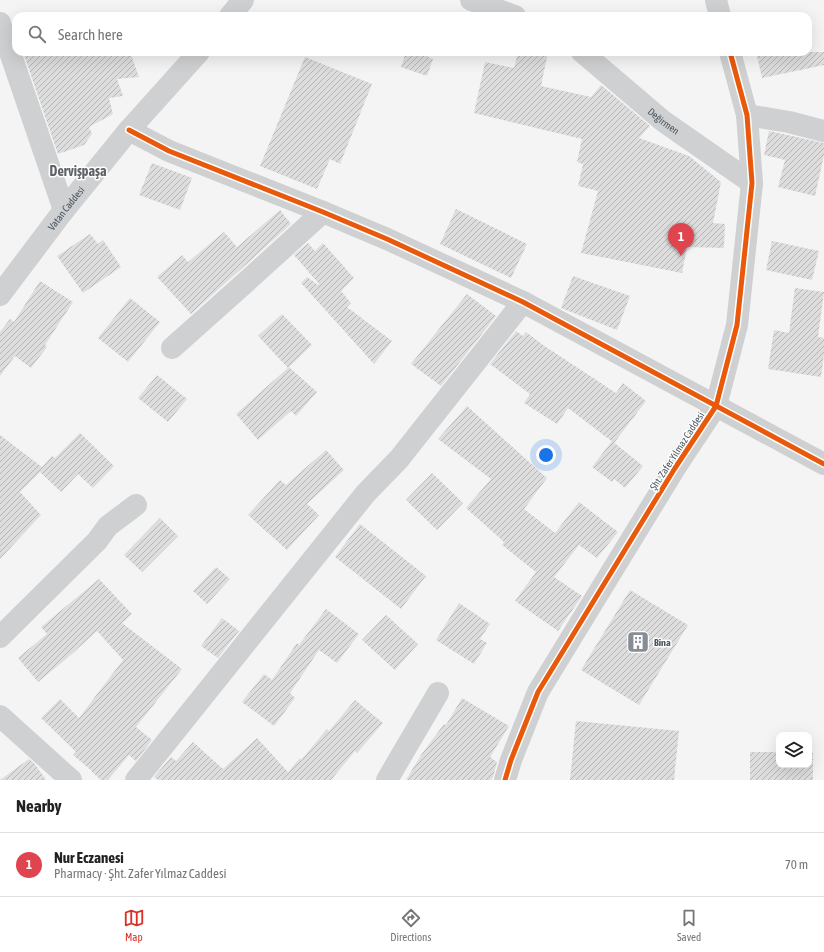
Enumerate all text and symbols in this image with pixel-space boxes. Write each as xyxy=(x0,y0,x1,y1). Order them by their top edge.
search box xyxy=(12,12,812,56)
icon: search xyxy=(26,23,48,45)
text: Search here xyxy=(58,26,123,43)
street label: Değirmen xyxy=(646,105,682,136)
district label: Dervişpaşa xyxy=(50,163,107,179)
street label: Vatan Caddesi xyxy=(46,184,86,232)
pin: 1 xyxy=(668,223,694,256)
street label: Şht. Zafer Yılmaz Caddesi xyxy=(648,410,706,492)
your location xyxy=(536,445,556,465)
building icon: Bina xyxy=(625,629,651,655)
place label: Bina xyxy=(654,637,671,648)
map controls xyxy=(776,732,812,768)
button: layers xyxy=(776,732,812,768)
text: Nearby xyxy=(16,796,62,816)
text: Nur Eczanesi xyxy=(54,849,124,866)
text: 1 xyxy=(26,857,32,872)
text: 70 m xyxy=(785,857,808,872)
text: Pharmacy · Şht. Zafer Yılmaz Caddesi xyxy=(54,866,226,881)
tab: Map xyxy=(123,907,145,943)
tab: Directions xyxy=(390,907,431,943)
tab: Saved xyxy=(677,907,701,943)

